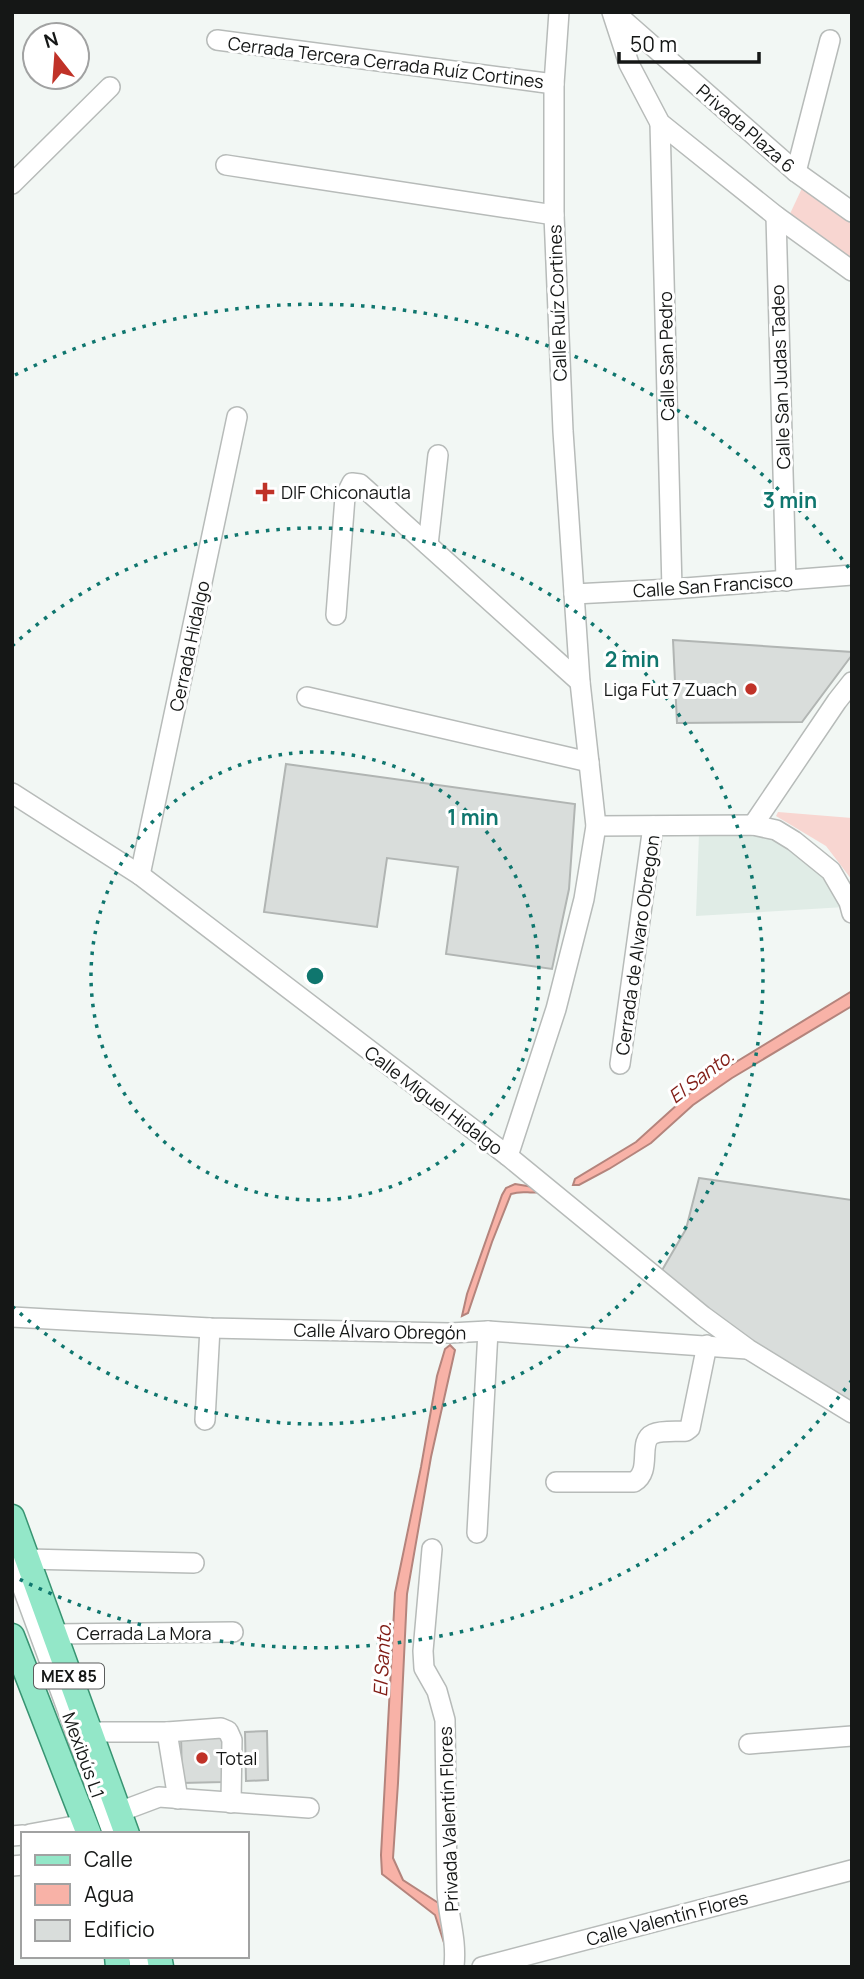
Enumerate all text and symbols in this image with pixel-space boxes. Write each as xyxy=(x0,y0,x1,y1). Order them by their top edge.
north arrow xyxy=(21,21,91,91)
scale bar xyxy=(619,21,759,65)
text: N xyxy=(41,25,61,54)
text: 50 m xyxy=(630,30,677,58)
street label: Cerrada Tercera Cerrada Ruíz Cortines xyxy=(227,31,545,93)
street label: Privada Plaza 6 xyxy=(692,79,800,177)
street label: Calle Ruíz Cortines xyxy=(542,224,572,382)
street label: Calle San Judas Tadeo xyxy=(765,284,795,470)
street label: Calle San Pedro xyxy=(653,291,679,421)
place label: DIF Chiconautla xyxy=(281,480,411,504)
marker: DIF Chiconautla xyxy=(255,482,275,502)
text: 3 min xyxy=(763,486,817,514)
street label: Calle San Francisco xyxy=(632,567,794,603)
street label: Cerrada Hidalgo xyxy=(163,578,215,714)
text: 2 min xyxy=(605,645,659,673)
place label: Liga Fut 7 Zuach xyxy=(604,677,737,701)
marker: Liga Fut 7 Zuach xyxy=(743,681,759,697)
text: 1 min xyxy=(447,803,499,831)
street label: Cerrada de Alvaro Obregon xyxy=(610,833,664,1057)
centre of rings xyxy=(303,964,327,988)
street label: Calle Miguel Hidalgo xyxy=(360,1040,508,1160)
water label: El Santo. xyxy=(663,1043,739,1109)
street label: Calle Álvaro Obregón xyxy=(293,1317,467,1345)
street label: Cerrada La Mora xyxy=(77,1621,211,1645)
water label: El Santo. xyxy=(367,1621,397,1697)
road number: MEX 85 xyxy=(34,1664,104,1688)
street label: Mexibús L1 xyxy=(57,1709,111,1801)
street label: Privada Valentín Flores xyxy=(433,1726,463,1912)
place label: Total xyxy=(216,1746,257,1770)
marker: Total xyxy=(194,1750,210,1766)
legend xyxy=(21,1832,248,1958)
text: Calle xyxy=(84,1845,133,1873)
text: Agua xyxy=(84,1880,134,1908)
street label: Calle Valentín Flores xyxy=(583,1885,751,1951)
text: Edificio xyxy=(84,1915,155,1943)

